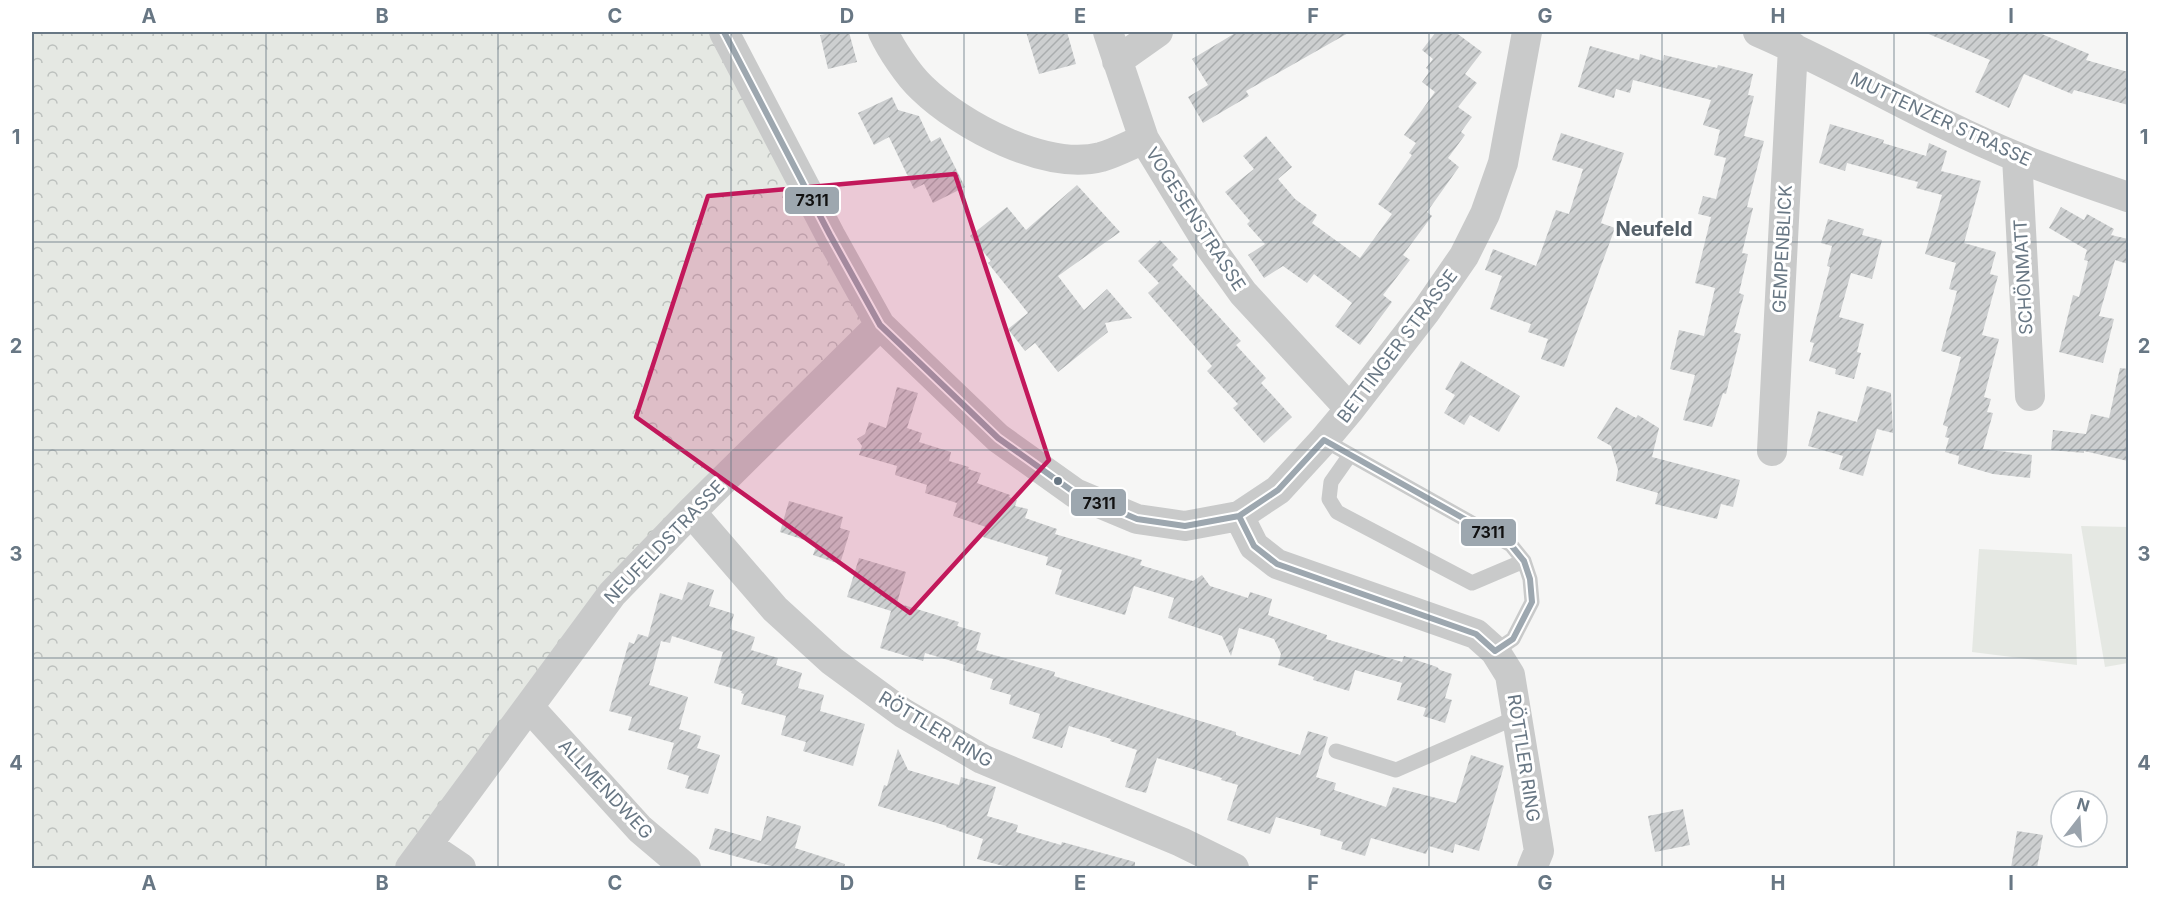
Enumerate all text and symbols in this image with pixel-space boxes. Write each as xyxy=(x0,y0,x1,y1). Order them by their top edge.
text: A xyxy=(142,4,157,28)
text: B xyxy=(375,4,389,28)
text: C xyxy=(608,4,622,28)
text: D xyxy=(840,4,854,28)
text: E xyxy=(1074,4,1086,28)
text: F xyxy=(1307,4,1319,28)
text: G xyxy=(1537,4,1553,28)
text: H xyxy=(1771,4,1785,28)
text: I xyxy=(2008,4,2014,28)
street label: MUTTENZER STRASSE xyxy=(1847,68,2035,170)
text: 1 xyxy=(12,125,20,149)
text: 1 xyxy=(2140,125,2148,149)
street label: VOGESENSTRASSE xyxy=(1142,143,1250,295)
street label: GEMPENBLICK xyxy=(1768,184,1796,314)
line badge: 7311 xyxy=(784,186,840,215)
text: 7311 xyxy=(795,190,829,210)
district label: Neufeld xyxy=(1615,217,1693,241)
street label: SCHÖNMATT xyxy=(2008,219,2037,335)
street label: BETTINGER STRASSE xyxy=(1333,265,1461,427)
text: 2 xyxy=(10,334,22,358)
text: 2 xyxy=(2138,334,2150,358)
unlabelled marker xyxy=(1052,475,1064,487)
street label: NEUFELDSTRASSE xyxy=(600,476,728,608)
line badge: 7311 xyxy=(1070,488,1127,517)
text: 7311 xyxy=(1082,493,1116,513)
line badge: 7311 xyxy=(1460,518,1517,547)
text: 7311 xyxy=(1471,522,1505,542)
text: 3 xyxy=(10,542,22,566)
text: 3 xyxy=(2138,542,2150,566)
street label: RÖTTLER RING xyxy=(875,686,997,771)
street label: RÖTTLER RING xyxy=(1504,692,1545,823)
street label: ALLMENDWEG xyxy=(555,735,657,843)
text: 4 xyxy=(9,751,23,775)
text: 4 xyxy=(2137,751,2151,775)
north arrow xyxy=(2049,789,2109,849)
text: N xyxy=(2075,793,2092,816)
text: A xyxy=(142,871,157,895)
text: B xyxy=(375,871,389,895)
text: C xyxy=(608,871,622,895)
text: D xyxy=(840,871,854,895)
text: E xyxy=(1074,871,1086,895)
text: F xyxy=(1307,871,1319,895)
text: G xyxy=(1537,871,1553,895)
text: H xyxy=(1771,871,1785,895)
text: I xyxy=(2008,871,2014,895)

